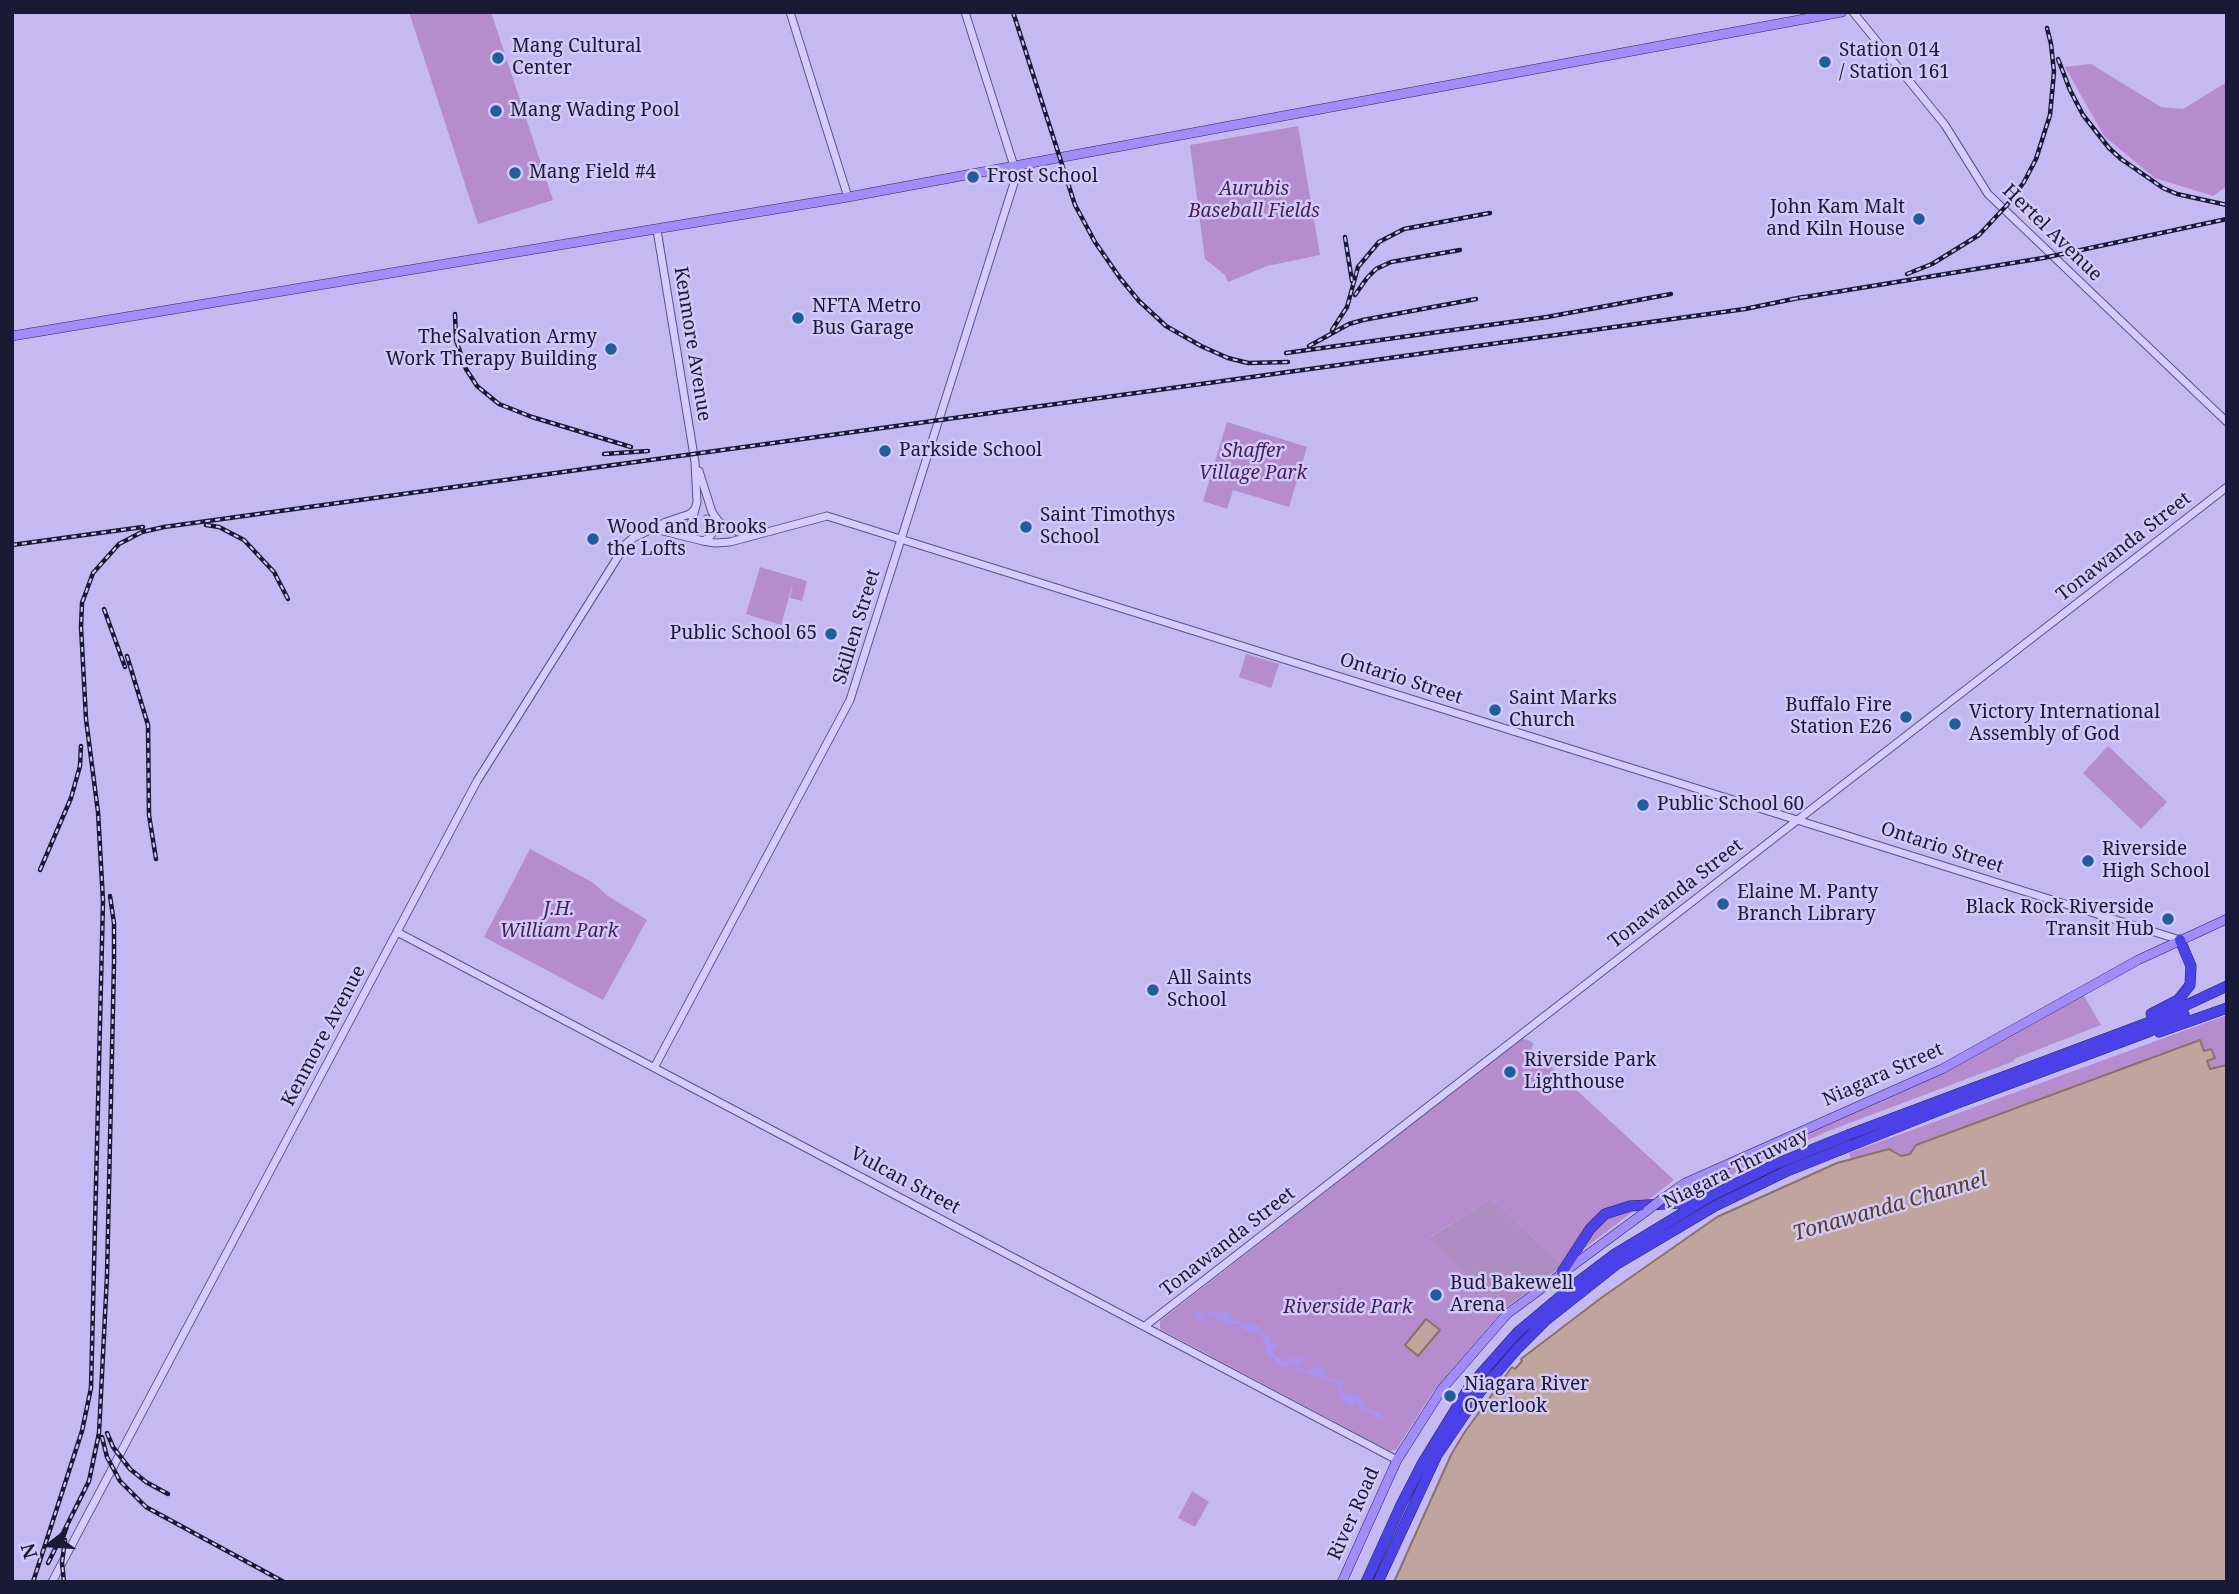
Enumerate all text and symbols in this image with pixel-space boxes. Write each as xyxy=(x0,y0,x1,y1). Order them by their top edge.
place label: Mang Cultural Center xyxy=(512,36,641,80)
place label: Station 014 / Station 161 xyxy=(1839,40,1950,84)
marker: Mang Cultural Center xyxy=(490,50,506,66)
marker: Station 014 / Station 161 xyxy=(1817,54,1833,70)
place label: Mang Wading Pool xyxy=(510,100,680,122)
marker: Mang Wading Pool xyxy=(488,103,504,119)
place label: Mang Field #4 xyxy=(529,162,656,184)
marker: Mang Field #4 xyxy=(507,165,523,181)
place label: Frost School xyxy=(987,166,1098,188)
marker: Frost School xyxy=(965,169,981,185)
park label: Aurubis Baseball Fields xyxy=(1188,179,1320,223)
street label: Hertel Avenue xyxy=(1997,180,2107,286)
place label: John Kam Malt and Kiln House xyxy=(1766,197,1905,241)
marker: John Kam Malt and Kiln House xyxy=(1911,211,1927,227)
street label: Kenmore Avenue xyxy=(669,265,715,423)
place label: NFTA Metro Bus Garage xyxy=(812,296,921,340)
marker: NFTA Metro Bus Garage xyxy=(790,310,806,326)
place label: The Salvation Army Work Therapy Building xyxy=(385,327,597,371)
marker: The Salvation Army Work Therapy Building xyxy=(603,341,619,357)
place label: Parkside School xyxy=(899,440,1042,462)
park label: Shaffer Village Park xyxy=(1199,441,1307,485)
marker: Parkside School xyxy=(877,443,893,459)
street label: Tonawanda Street xyxy=(2052,487,2196,607)
place label: Saint Timothys School xyxy=(1040,505,1175,549)
place label: Wood and Brooks the Lofts xyxy=(607,517,767,561)
marker: Saint Timothys School xyxy=(1018,519,1034,535)
marker: Wood and Brooks the Lofts xyxy=(585,531,601,547)
street label: Skillen Street xyxy=(829,566,885,688)
place label: Public School 65 xyxy=(670,623,817,645)
marker: Public School 65 xyxy=(823,626,839,642)
street label: Ontario Street xyxy=(1337,648,1465,710)
place label: Saint Marks Church xyxy=(1509,688,1617,732)
place label: Buffalo Fire Station E26 xyxy=(1785,695,1892,739)
marker: Saint Marks Church xyxy=(1487,702,1503,718)
place label: Victory International Assembly of God xyxy=(1969,702,2160,746)
marker: Buffalo Fire Station E26 xyxy=(1898,709,1914,725)
marker: Victory International Assembly of God xyxy=(1947,716,1963,732)
place label: Public School 60 xyxy=(1657,794,1804,816)
marker: Public School 60 xyxy=(1635,797,1651,813)
street label: Ontario Street xyxy=(1878,817,2006,879)
street label: Tonawanda Street xyxy=(1604,834,1748,954)
place label: Riverside High School xyxy=(2102,839,2210,883)
marker: Riverside High School xyxy=(2080,853,2096,869)
place label: Elaine M. Panty Branch Library xyxy=(1737,882,1878,926)
marker: Elaine M. Panty Branch Library xyxy=(1715,896,1731,912)
place label: Black Rock Riverside Transit Hub xyxy=(1966,897,2154,941)
park label: J.H. William Park xyxy=(500,899,618,943)
marker: Black Rock Riverside Transit Hub xyxy=(2160,911,2176,927)
street label: Kenmore Avenue xyxy=(277,962,371,1110)
place label: All Saints School xyxy=(1167,968,1252,1012)
marker: All Saints School xyxy=(1145,982,1161,998)
street label: Niagara Street xyxy=(1819,1038,1947,1112)
place label: Riverside Park Lighthouse xyxy=(1524,1050,1656,1094)
marker: Riverside Park Lighthouse xyxy=(1502,1064,1518,1080)
street label: Niagara Thruway xyxy=(1660,1124,1812,1214)
street label: Vulcan Street xyxy=(846,1143,964,1219)
water label: Tonawanda Channel xyxy=(1790,1167,1990,1247)
street label: Tonawanda Street xyxy=(1156,1182,1300,1302)
place label: Bud Bakewell Arena xyxy=(1450,1273,1573,1317)
marker: Bud Bakewell Arena xyxy=(1428,1287,1444,1303)
park label: Riverside Park xyxy=(1283,1297,1413,1319)
place label: Niagara River Overlook xyxy=(1464,1374,1589,1418)
marker: Niagara River Overlook xyxy=(1442,1388,1458,1404)
street label: River Road xyxy=(1323,1464,1385,1564)
north arrow xyxy=(14,1510,84,1580)
text: N xyxy=(14,1540,44,1562)

